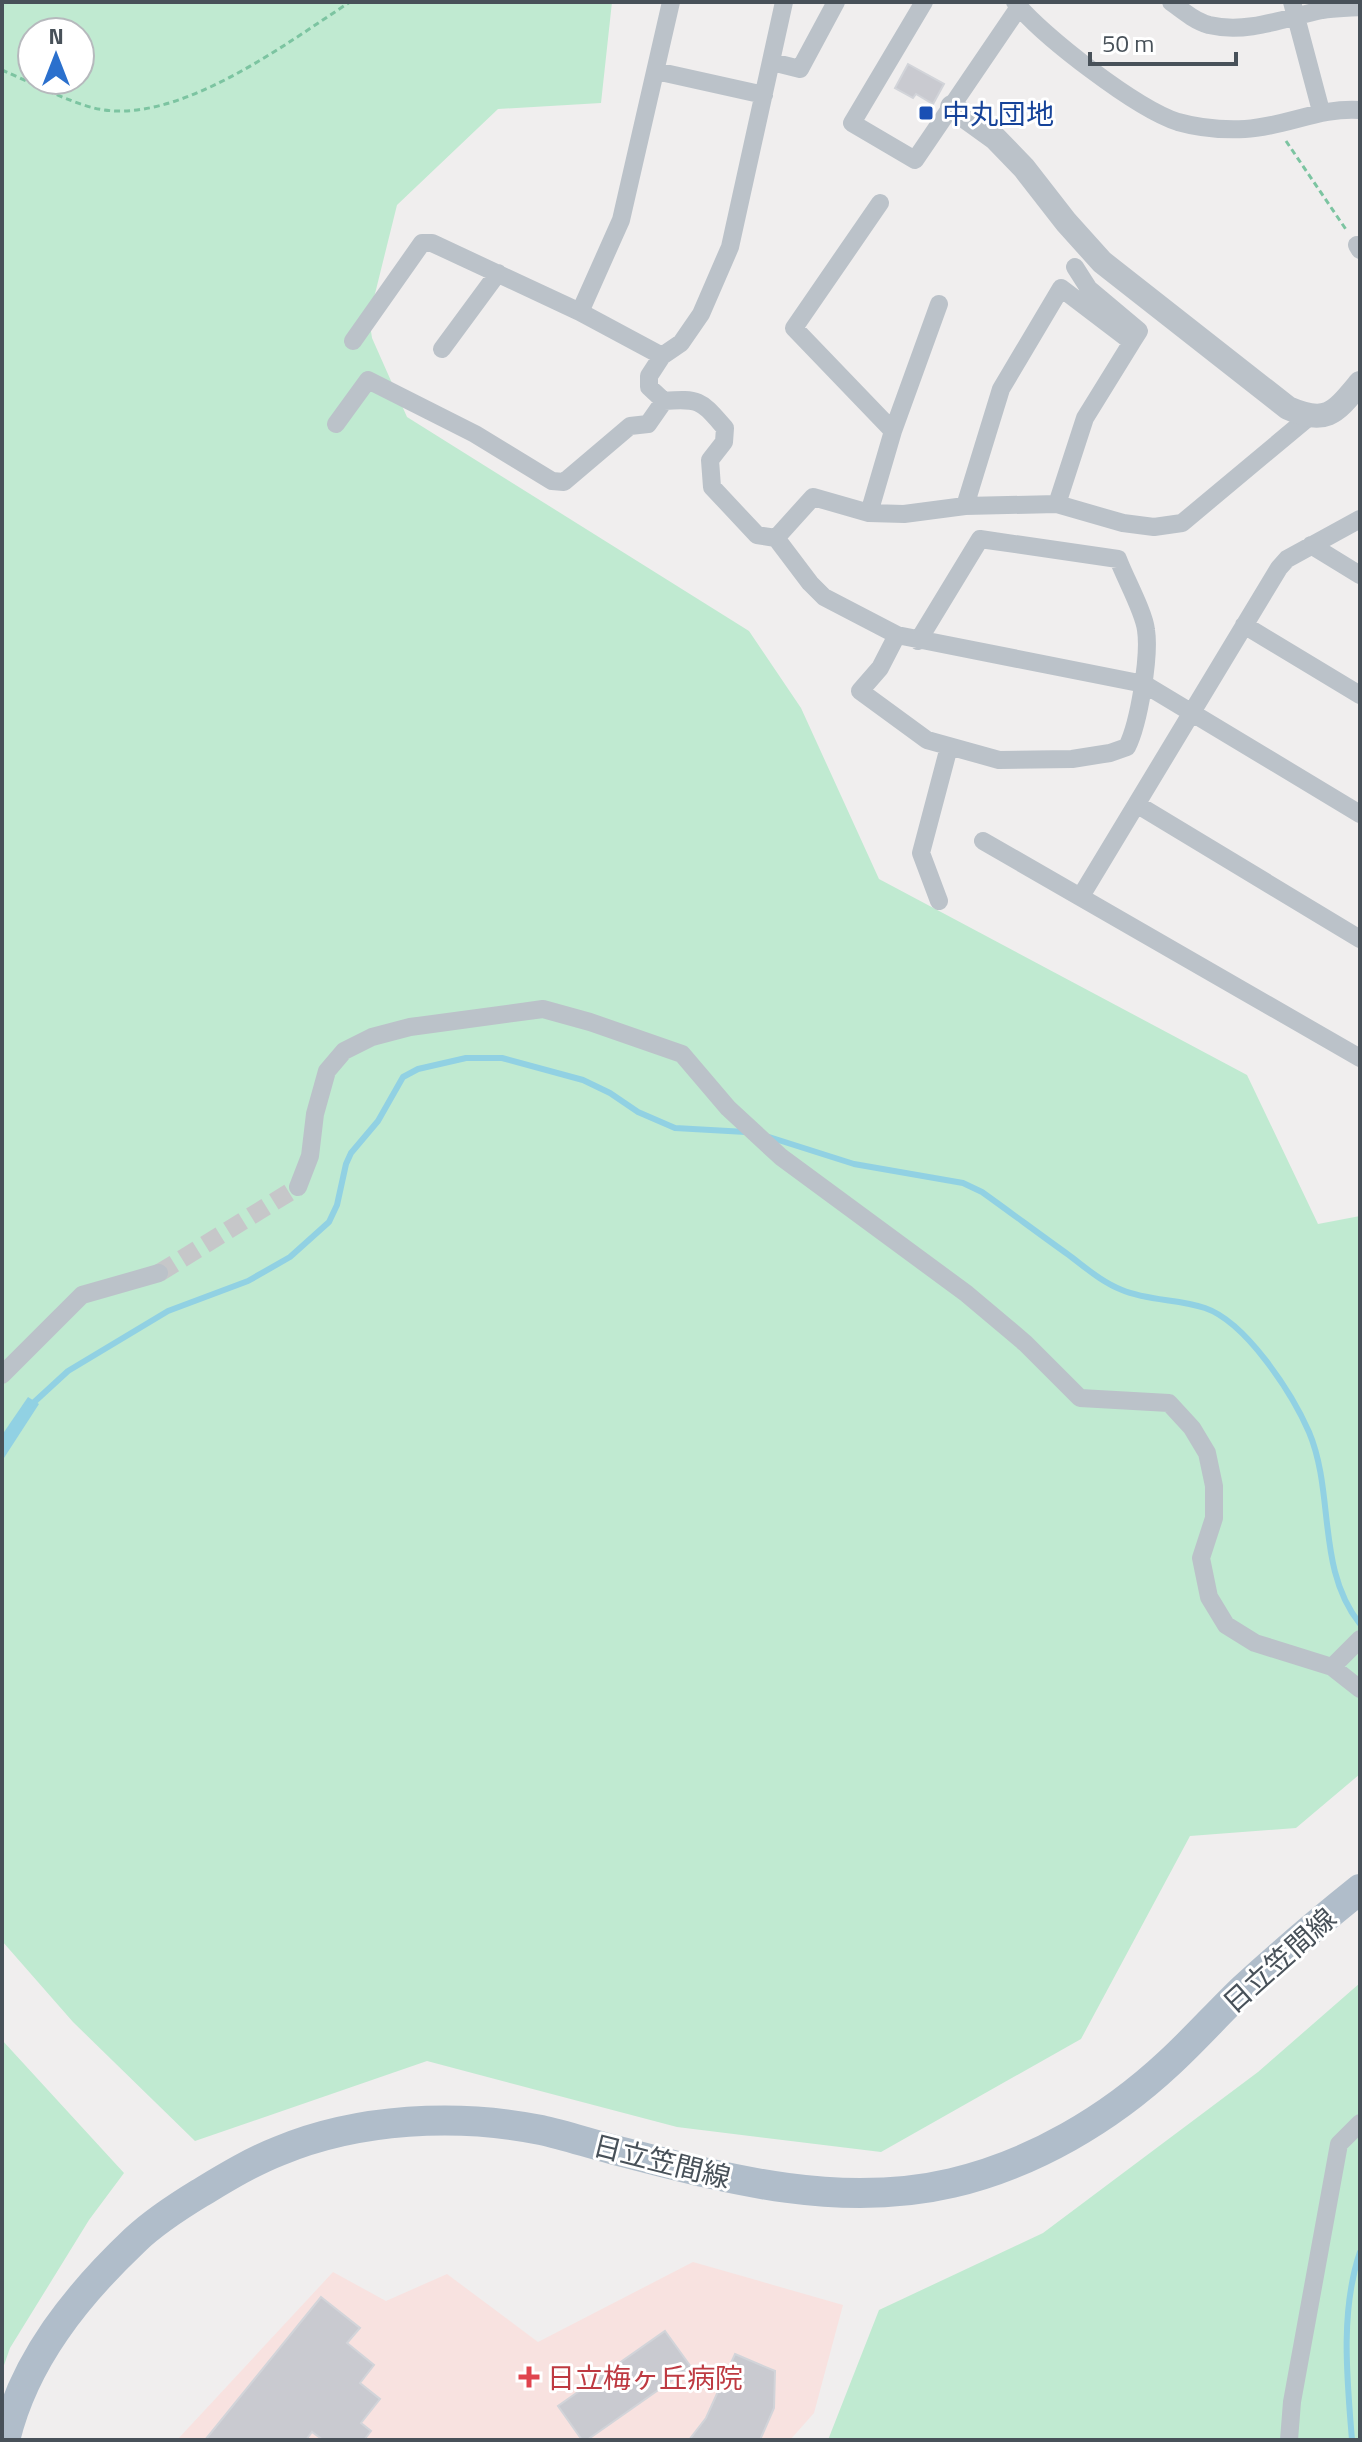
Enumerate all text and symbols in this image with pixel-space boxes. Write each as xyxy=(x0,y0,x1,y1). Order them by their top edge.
north arrow xyxy=(16,16,96,96)
scale bar xyxy=(1090,16,1236,66)
text: N xyxy=(48,19,64,53)
text: 50 m xyxy=(1102,25,1154,61)
place label: 中丸団地 xyxy=(942,92,1054,135)
marker: 中丸団地 xyxy=(917,104,935,122)
street label: 日立笠間線 xyxy=(1213,1897,1345,2023)
street label: 日立笠間線 xyxy=(589,2123,735,2199)
place label: 日立梅ヶ丘病院 xyxy=(547,2356,743,2399)
marker: 日立梅ヶ丘病院 xyxy=(518,2366,540,2388)

